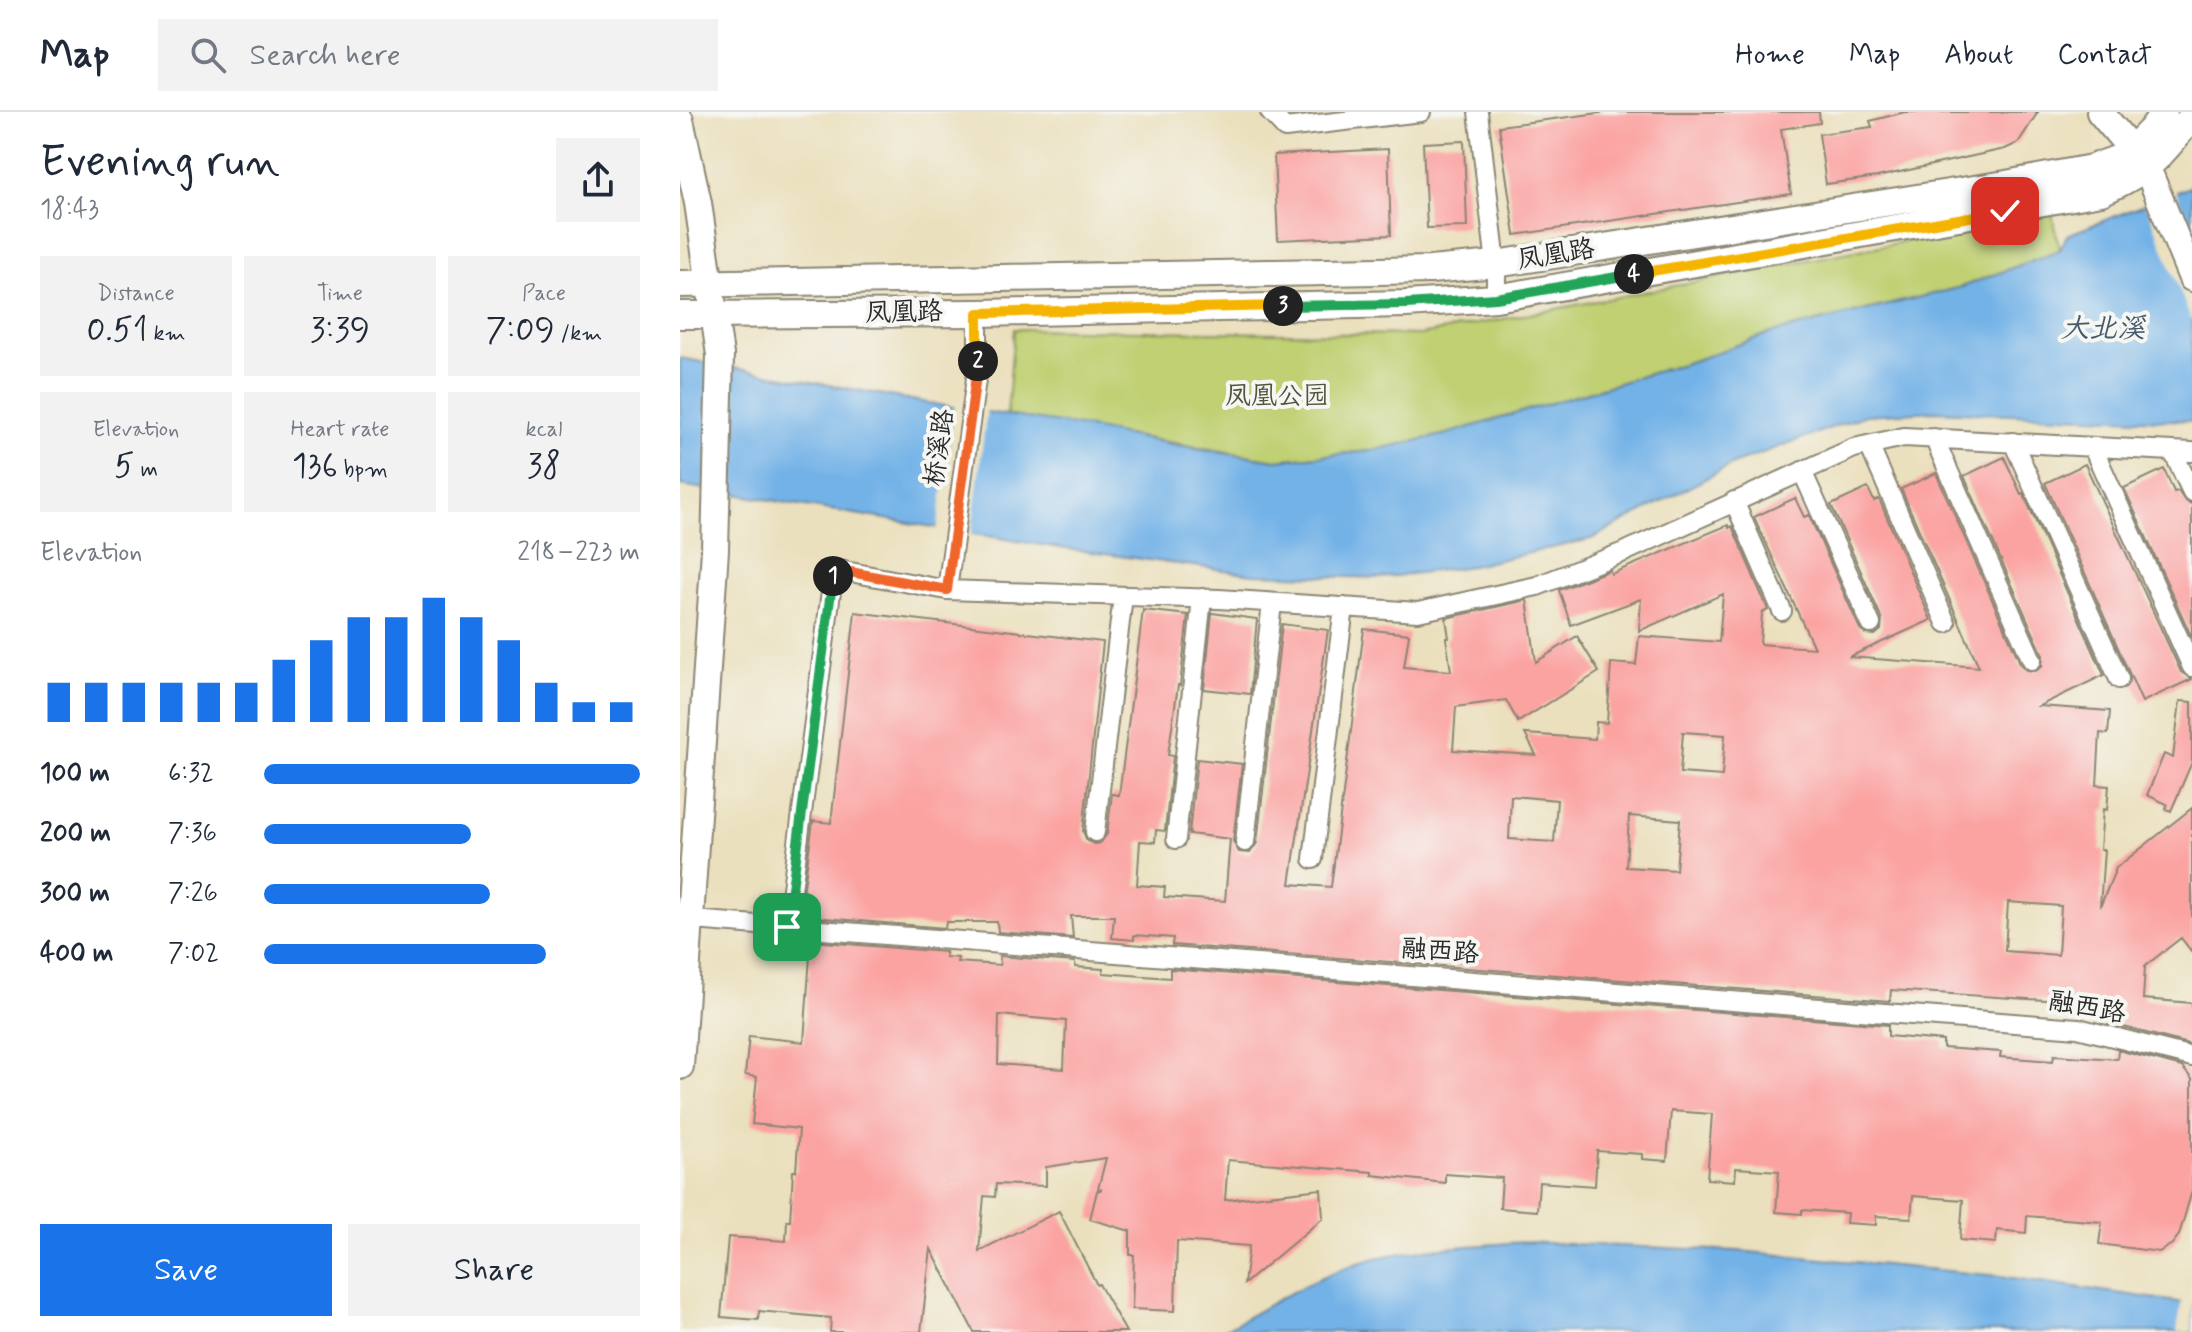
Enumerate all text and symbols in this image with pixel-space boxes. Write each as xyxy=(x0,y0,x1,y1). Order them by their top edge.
search box xyxy=(158,19,718,91)
text: Map xyxy=(40,31,110,80)
icon: search xyxy=(186,33,230,77)
text: Search here xyxy=(250,36,401,75)
text: Home xyxy=(1735,37,1805,74)
text: Map xyxy=(1849,37,1900,74)
text: About xyxy=(1944,37,2013,74)
text: Contact xyxy=(2057,37,2152,74)
text: Evening run xyxy=(40,134,280,192)
button: share xyxy=(556,138,640,222)
pin xyxy=(1971,177,2039,245)
icon: check xyxy=(1983,189,2027,233)
text: 18:43 xyxy=(40,193,99,227)
street label: 凤凰路 xyxy=(1515,232,1597,278)
pin: 4 xyxy=(1614,254,1654,294)
text: 4 xyxy=(1628,260,1640,288)
text: Distance xyxy=(97,280,175,308)
text: Time xyxy=(317,280,363,308)
text: Pace xyxy=(522,280,566,308)
pin: 3 xyxy=(1263,286,1303,326)
text: 3 xyxy=(1278,292,1288,320)
street label: 凤凰路 xyxy=(865,295,943,331)
text: 0.51 xyxy=(86,308,148,353)
text: 3:39 xyxy=(310,308,370,353)
text: 7:09 xyxy=(486,308,555,353)
water label: 大北溪 xyxy=(2061,311,2147,348)
text: km xyxy=(148,320,186,348)
text: /km xyxy=(555,320,602,348)
pin: 2 xyxy=(958,341,998,381)
text: 2 xyxy=(973,347,983,375)
park label: 凤凰公园 xyxy=(1225,380,1329,414)
street label: 桥溪路 xyxy=(918,407,962,489)
text: Elevation xyxy=(93,416,179,444)
text: Heart rate xyxy=(291,416,389,444)
text: kcal xyxy=(526,416,562,444)
text: 5 xyxy=(114,444,134,489)
text: 136 xyxy=(292,444,338,489)
text: 38 xyxy=(527,444,561,489)
text: m xyxy=(134,456,158,484)
text: bpm xyxy=(338,456,388,484)
text: Elevation xyxy=(40,536,142,570)
text: 218–223 m xyxy=(517,536,640,570)
pin: 1 xyxy=(813,556,853,596)
text: 1 xyxy=(828,562,838,590)
text: 100 m xyxy=(40,757,110,791)
text: 6:32 xyxy=(168,757,214,791)
text: 200 m xyxy=(40,817,111,851)
text: 7:36 xyxy=(168,817,217,851)
text: 300 m xyxy=(40,877,110,911)
text: 7:26 xyxy=(168,877,218,911)
pin xyxy=(753,893,821,961)
icon: arrive xyxy=(765,905,809,949)
street label: 融西路 xyxy=(1400,932,1480,972)
text: 400 m xyxy=(40,937,113,971)
text: 7:02 xyxy=(168,937,219,971)
street label: 融西路 xyxy=(2046,984,2128,1032)
button: Save xyxy=(40,1224,332,1316)
button: Share xyxy=(348,1224,640,1316)

